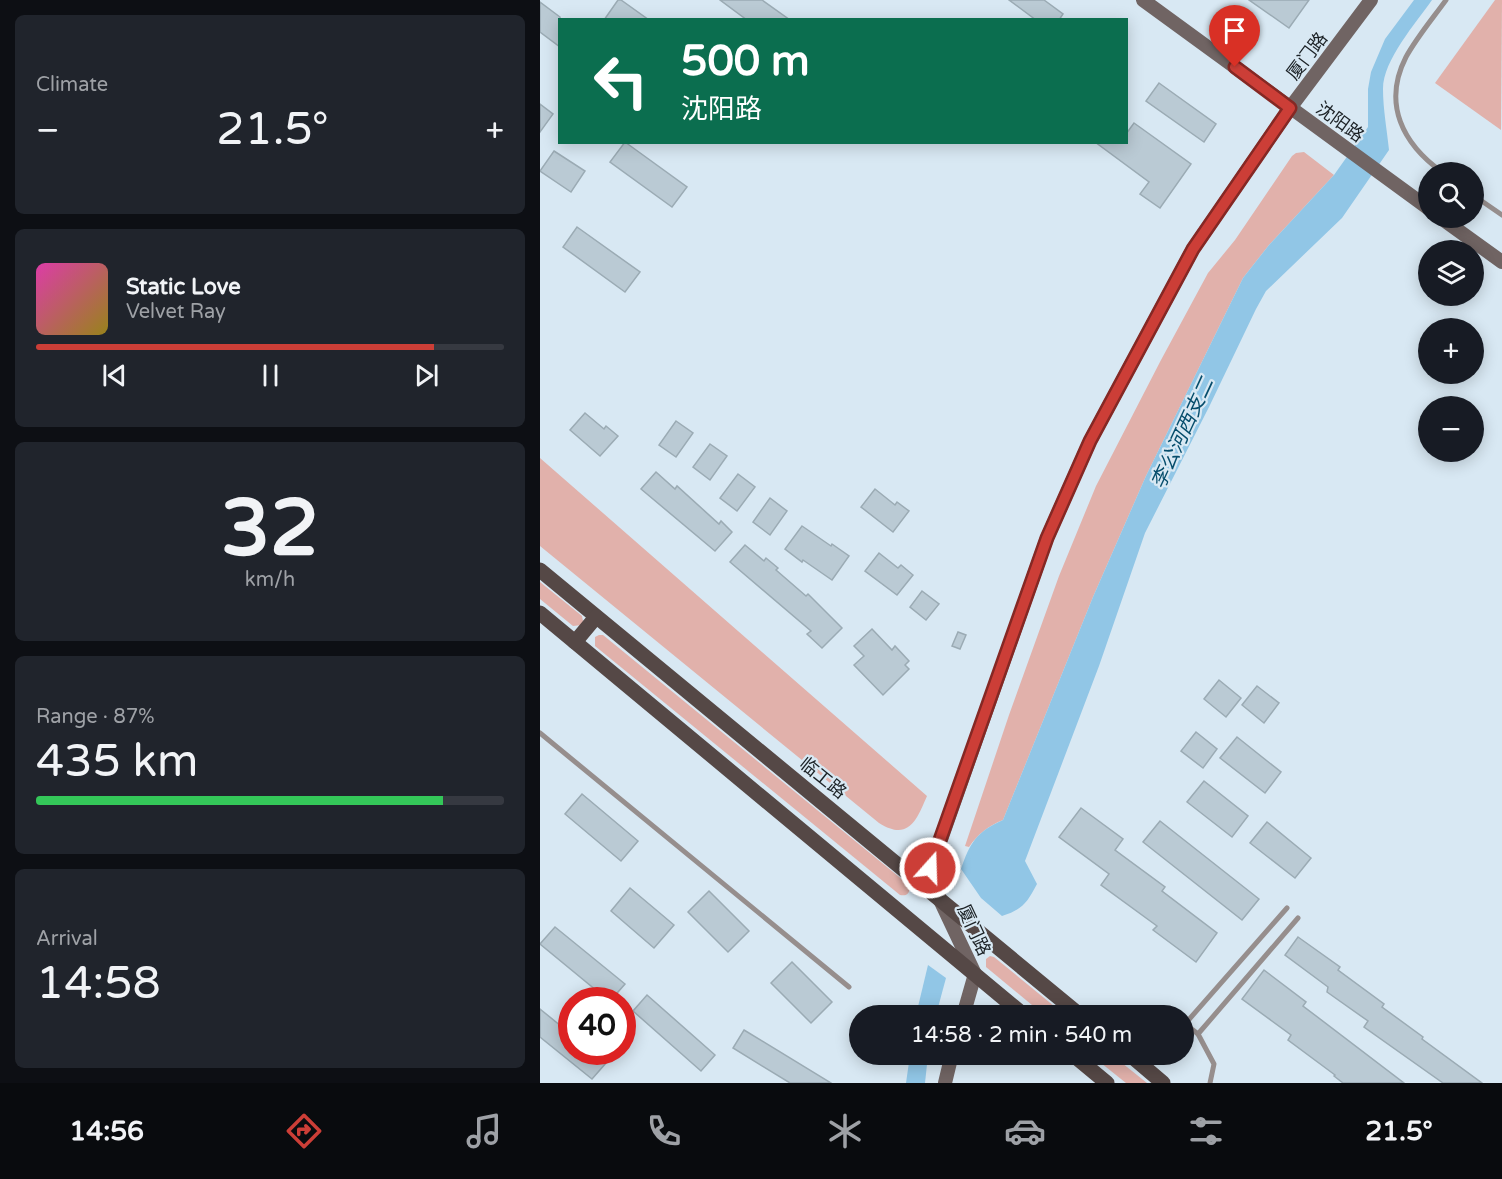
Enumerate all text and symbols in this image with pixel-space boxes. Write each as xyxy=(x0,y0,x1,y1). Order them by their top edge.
pin xyxy=(1209,5,1260,67)
icon: arrive xyxy=(1218,14,1251,47)
street label: 厦门路 xyxy=(1282,28,1332,84)
text: 500 m xyxy=(681,36,810,87)
icon: left xyxy=(582,42,660,120)
text: Climate xyxy=(36,73,108,97)
text: 沈阳路 xyxy=(681,93,762,126)
street label: 沈阳路 xyxy=(1312,97,1368,147)
text: 21.5° xyxy=(216,103,329,157)
text: − xyxy=(36,111,60,150)
text: + xyxy=(485,111,504,150)
map controls xyxy=(1418,162,1484,462)
button: search xyxy=(1418,162,1484,228)
button: layers xyxy=(1418,240,1484,306)
text: Static Love xyxy=(126,274,241,300)
text: Velvet Ray xyxy=(126,300,226,324)
button: + xyxy=(1418,318,1484,384)
icon: previous xyxy=(98,359,131,392)
icon: pause xyxy=(254,359,287,392)
icon: next xyxy=(410,359,443,392)
water label: 李公河西支二 xyxy=(1147,373,1220,493)
button: − xyxy=(1418,396,1484,462)
text: 32 xyxy=(221,482,319,576)
text: km/h xyxy=(245,568,295,592)
text: Range · 87% xyxy=(36,705,155,729)
text: 435 km xyxy=(36,735,198,789)
street label: 临工路 xyxy=(795,752,851,804)
position arrow xyxy=(898,836,962,900)
street label: 厦门路 xyxy=(953,901,995,959)
text: Arrival xyxy=(36,927,98,951)
text: 14:58 xyxy=(36,957,161,1011)
speed limit sign: 40 xyxy=(558,987,636,1065)
text: 14:58 · 2 min · 540 m xyxy=(911,1022,1132,1048)
icon: directions xyxy=(283,1110,325,1152)
icon: music xyxy=(463,1110,505,1152)
icon: phone xyxy=(643,1110,685,1152)
icon: climate xyxy=(824,1110,866,1152)
icon: car xyxy=(1004,1110,1046,1152)
icon: filters xyxy=(1185,1110,1227,1152)
text: 14:56 xyxy=(69,1115,144,1148)
text: 21.5° xyxy=(1365,1115,1433,1148)

